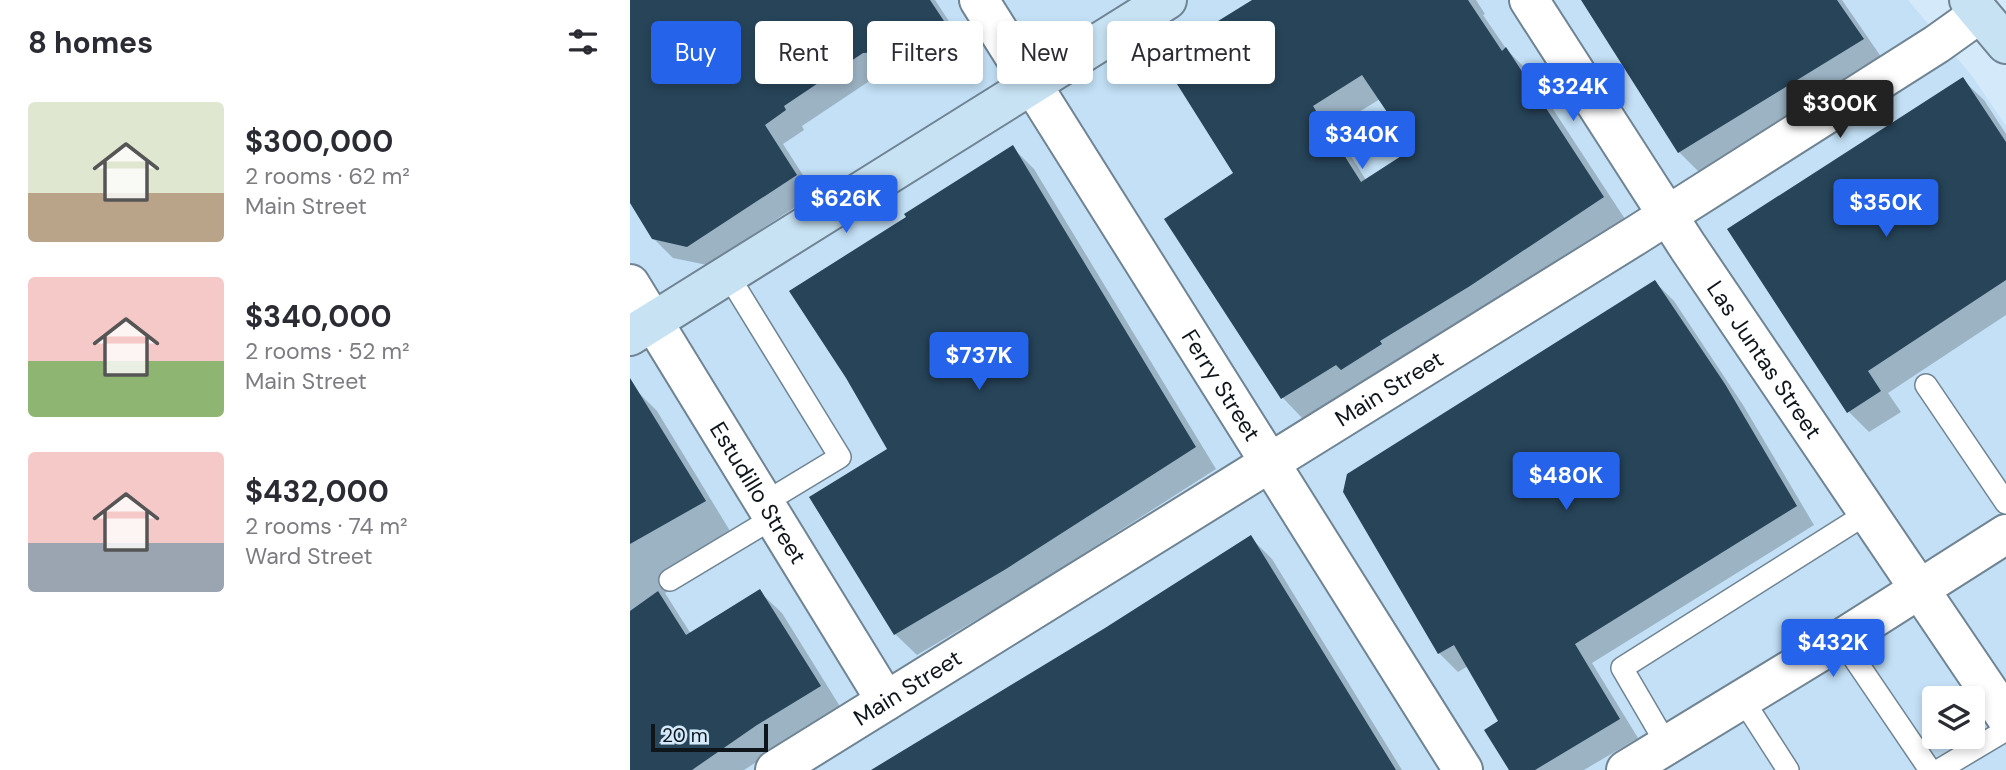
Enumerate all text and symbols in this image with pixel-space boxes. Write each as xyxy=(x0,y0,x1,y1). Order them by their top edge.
chip: Buy xyxy=(651,21,741,84)
chip: Rent xyxy=(755,21,853,84)
chip: Filters xyxy=(867,21,983,84)
chip: New xyxy=(997,21,1093,84)
chip: Apartment xyxy=(1107,21,1275,84)
text: 8 homes xyxy=(28,23,153,62)
icon: filters xyxy=(564,23,602,61)
pin: $324K xyxy=(1524,64,1622,123)
text: $324K xyxy=(1538,71,1608,101)
pin: $300K xyxy=(1791,80,1889,140)
text: $300K xyxy=(1802,88,1878,118)
pin: $340K xyxy=(1313,111,1411,171)
text: $340K xyxy=(1325,119,1399,149)
text: $300,000 xyxy=(245,122,393,161)
icon: home xyxy=(84,130,168,214)
text: 2 rooms · 62 m² xyxy=(245,161,410,191)
pin: $626K xyxy=(797,176,895,235)
pin: $350K xyxy=(1837,180,1935,239)
text: $626K xyxy=(810,183,882,213)
text: $350K xyxy=(1849,187,1923,217)
text: Main Street xyxy=(245,191,367,221)
street label: Las Juntas Street xyxy=(1700,275,1829,445)
text: $340,000 xyxy=(245,297,392,336)
icon: home xyxy=(84,305,168,389)
street label: Ferry Street xyxy=(1175,324,1267,447)
pin: $737K xyxy=(930,332,1028,392)
text: 2 rooms · 52 m² xyxy=(245,336,410,366)
text: $737K xyxy=(945,340,1013,370)
street label: Main Street xyxy=(1329,344,1449,433)
text: Main Street xyxy=(245,366,367,396)
street label: Estudillo Street xyxy=(703,416,813,569)
pin: $480K xyxy=(1517,452,1615,512)
text: $480K xyxy=(1529,460,1603,490)
text: $432,000 xyxy=(245,472,389,511)
icon: home xyxy=(84,480,168,564)
text: 2 rooms · 74 m² xyxy=(245,511,408,541)
text: Ward Street xyxy=(245,541,372,571)
pin: $432K xyxy=(1784,620,1882,679)
text: $432K xyxy=(1797,627,1869,657)
street label: Main Street xyxy=(848,643,967,733)
map controls xyxy=(1922,686,1985,749)
button: layers xyxy=(1922,686,1985,749)
scale bar xyxy=(651,721,768,753)
text: 20 m xyxy=(662,723,708,748)

